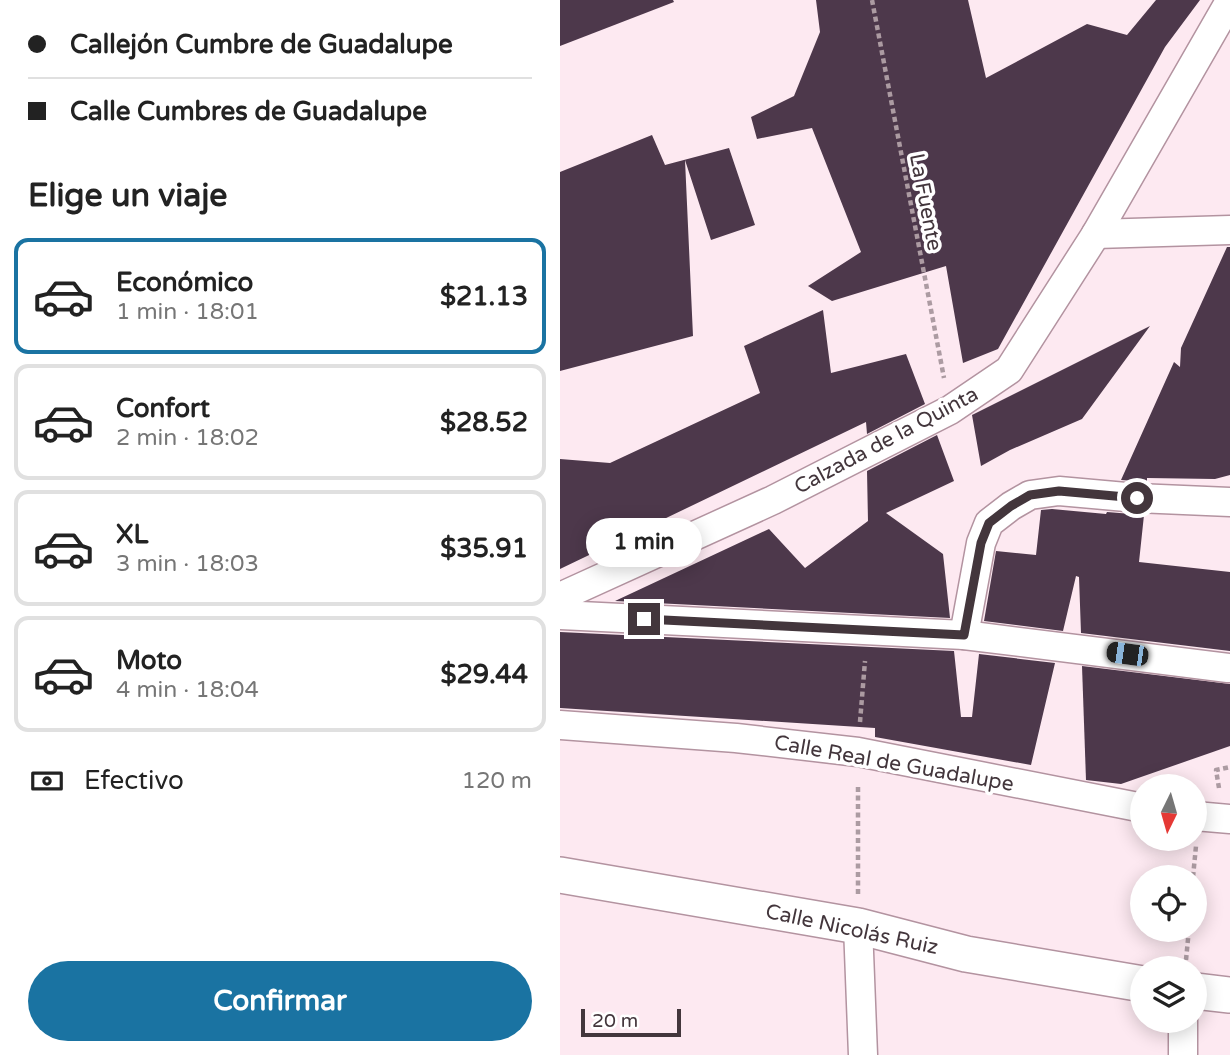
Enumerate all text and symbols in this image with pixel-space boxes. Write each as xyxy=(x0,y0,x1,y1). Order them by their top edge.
text: Callejón Cumbre de Guadalupe xyxy=(70,29,453,60)
text: Calle Cumbres de Guadalupe xyxy=(70,96,427,127)
street label: La Fuente xyxy=(904,151,947,253)
text: Elige un viaje xyxy=(28,177,227,215)
icon: car xyxy=(32,265,95,328)
text: Económico xyxy=(116,267,253,298)
text: $21.13 xyxy=(440,281,528,312)
text: 1 min · 18:01 xyxy=(116,298,259,326)
street label: Calzada de la Quinta xyxy=(790,381,982,500)
icon: car xyxy=(32,391,95,454)
text: Confort xyxy=(116,393,210,424)
text: $28.52 xyxy=(440,407,528,438)
text: 2 min · 18:02 xyxy=(116,424,259,452)
route start xyxy=(1121,482,1153,514)
icon: car xyxy=(32,517,95,580)
callout: 1 min xyxy=(586,518,702,566)
text: XL xyxy=(116,519,148,550)
text: 1 min xyxy=(613,528,675,556)
text: $35.91 xyxy=(440,533,528,564)
text: 3 min · 18:03 xyxy=(116,550,259,578)
route end xyxy=(628,603,660,635)
car xyxy=(1105,641,1150,667)
icon: car xyxy=(32,643,95,706)
text: Moto xyxy=(116,645,182,676)
text: $29.44 xyxy=(440,659,528,690)
text: 4 min · 18:04 xyxy=(116,676,259,704)
street label: Calle Real de Guadalupe xyxy=(772,730,1016,797)
icon: cash xyxy=(28,762,66,800)
text: Efectivo xyxy=(84,765,184,796)
text: 120 m xyxy=(462,767,532,795)
north arrow xyxy=(1130,774,1208,850)
map controls xyxy=(1130,774,1207,1033)
button: locate xyxy=(1130,865,1207,942)
street label: Calle Nicolás Ruiz xyxy=(763,899,941,960)
button: layers xyxy=(1130,956,1207,1033)
button: Confirmar xyxy=(28,961,532,1041)
scale bar xyxy=(581,1006,681,1038)
text: 20 m xyxy=(592,1010,638,1032)

